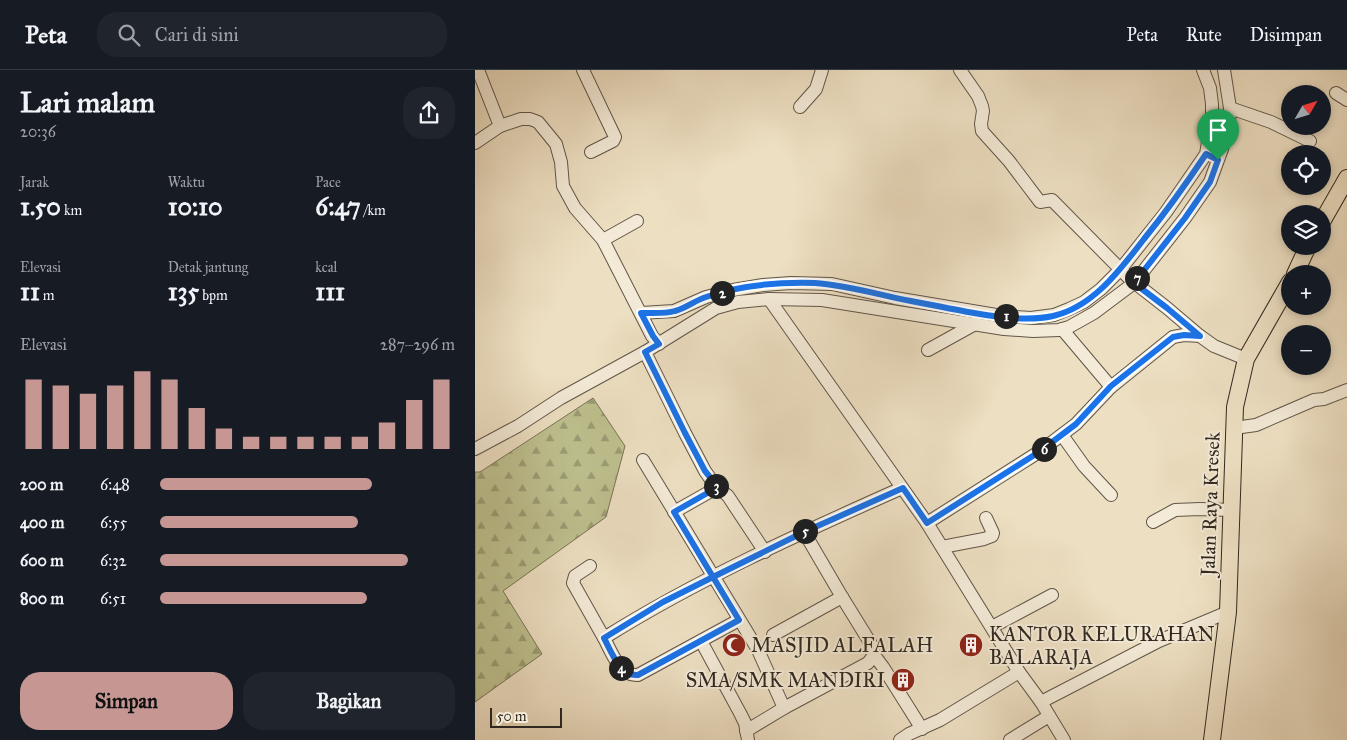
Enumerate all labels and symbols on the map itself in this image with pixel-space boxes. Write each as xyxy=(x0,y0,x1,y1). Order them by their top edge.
north arrow xyxy=(1281,85,1331,135)
pin xyxy=(1197,109,1239,160)
pin: 7 xyxy=(1125,266,1149,290)
pin: 2 xyxy=(709,280,735,306)
pin: 1 xyxy=(993,304,1019,328)
street label: Jalan Raya Kresek xyxy=(1195,431,1226,578)
pin: 6 xyxy=(1031,436,1057,462)
pin: 3 xyxy=(703,474,729,498)
pin: 5 xyxy=(793,518,817,544)
place label: KANTOR KELURAHAN BALARAJA xyxy=(989,622,1215,670)
mosque icon: MASJID ALFALAH xyxy=(721,632,747,658)
building icon: KANTOR KELURAHAN BALARAJA xyxy=(958,632,984,658)
place label: MASJID ALFALAH xyxy=(751,633,933,658)
pin: 4 xyxy=(609,656,633,680)
building icon: SMA/SMK MANDIRI xyxy=(890,667,916,693)
place label: SMA/SMK MANDIRI xyxy=(686,668,885,692)
scale bar xyxy=(490,705,563,728)

